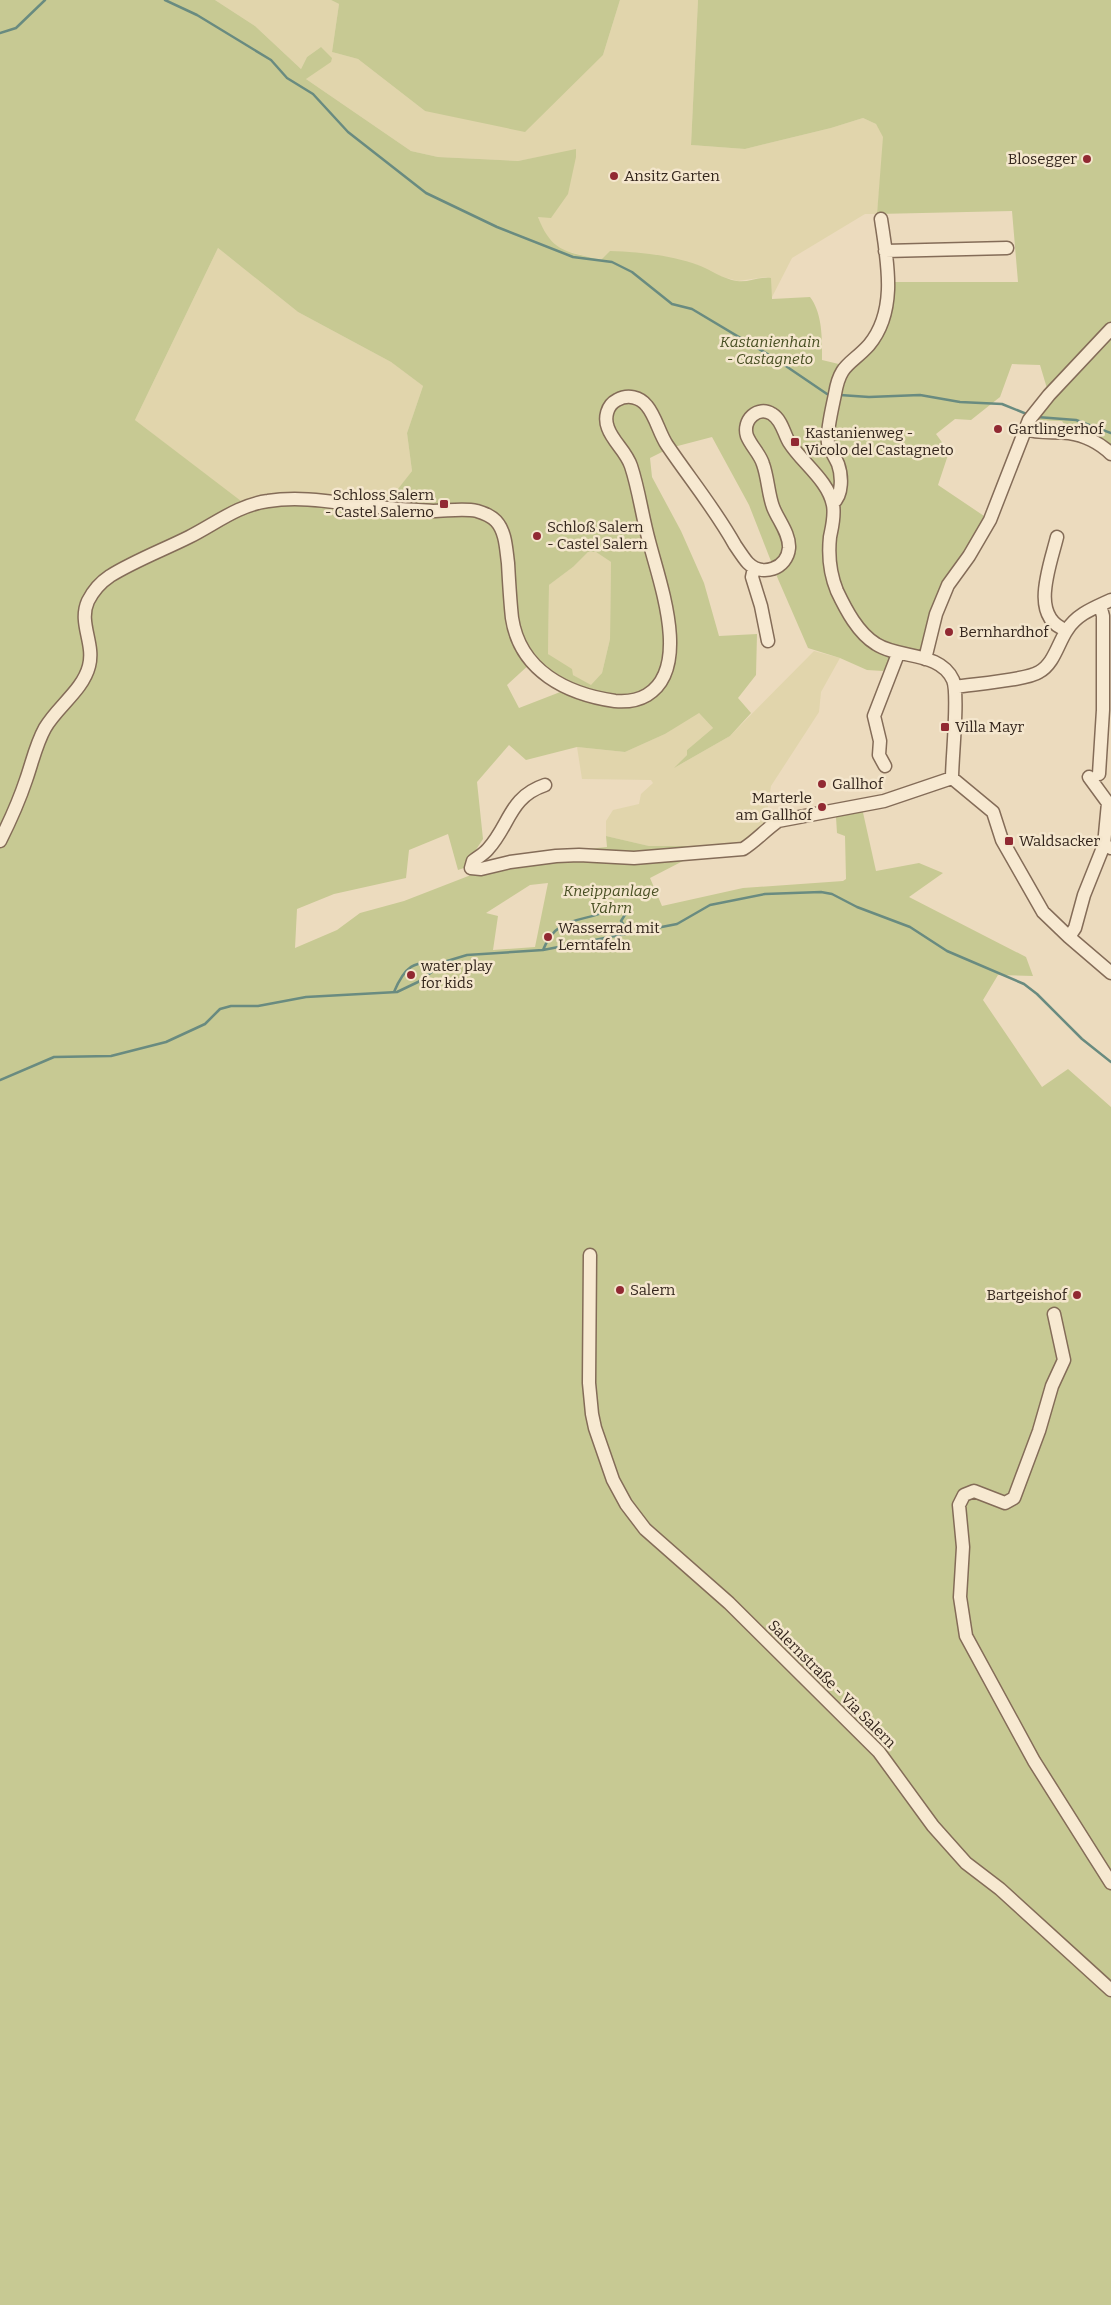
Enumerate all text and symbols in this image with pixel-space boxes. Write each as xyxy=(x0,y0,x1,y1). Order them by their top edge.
place label: Blosegger xyxy=(1008,150,1077,168)
marker: Blosegger xyxy=(1081,153,1093,165)
place label: Ansitz Garten xyxy=(624,167,720,185)
marker: Ansitz Garten xyxy=(608,170,620,182)
park label: Kastanienhain - Castagneto xyxy=(720,333,820,368)
place label: Gartlingerhof xyxy=(1008,420,1105,438)
marker: Gartlingerhof xyxy=(992,423,1004,435)
place label: Kastanienweg - Vicolo del Castagneto xyxy=(805,424,954,459)
marker: Kastanienweg - Vicolo del Castagneto xyxy=(789,436,801,448)
place label: Schloss Salern - Castel Salerno xyxy=(325,486,434,521)
marker: Schloss Salern - Castel Salerno xyxy=(438,498,450,510)
place label: Schloß Salern - Castel Salern xyxy=(547,518,648,553)
marker: Schloß Salern - Castel Salern xyxy=(531,530,543,542)
place label: Bernhardhof xyxy=(959,623,1050,641)
marker: Bernhardhof xyxy=(943,626,955,638)
place label: Villa Mayr xyxy=(955,718,1025,736)
marker: Villa Mayr xyxy=(939,721,951,733)
place label: Gallhof xyxy=(832,775,885,793)
marker: Gallhof xyxy=(816,778,828,790)
place label: Marterle am Gallhof xyxy=(736,789,814,824)
marker: Marterle am Gallhof xyxy=(816,801,828,813)
place label: Waldsacker xyxy=(1019,832,1100,850)
marker: Waldsacker xyxy=(1003,835,1015,847)
park label: Kneippanlage Vahrn xyxy=(563,882,659,917)
place label: Wasserrad mit Lerntafeln xyxy=(558,919,660,954)
marker: Wasserrad mit Lerntafeln xyxy=(542,931,554,943)
place label: water play for kids xyxy=(420,957,493,992)
marker: water play for kids xyxy=(405,969,417,981)
place label: Salern xyxy=(630,1281,676,1299)
marker: Salern xyxy=(614,1284,626,1296)
place label: Bartgeishof xyxy=(986,1286,1069,1304)
marker: Bartgeishof xyxy=(1071,1289,1083,1301)
street label: Salernstraße - Via Salern xyxy=(764,1616,900,1752)

